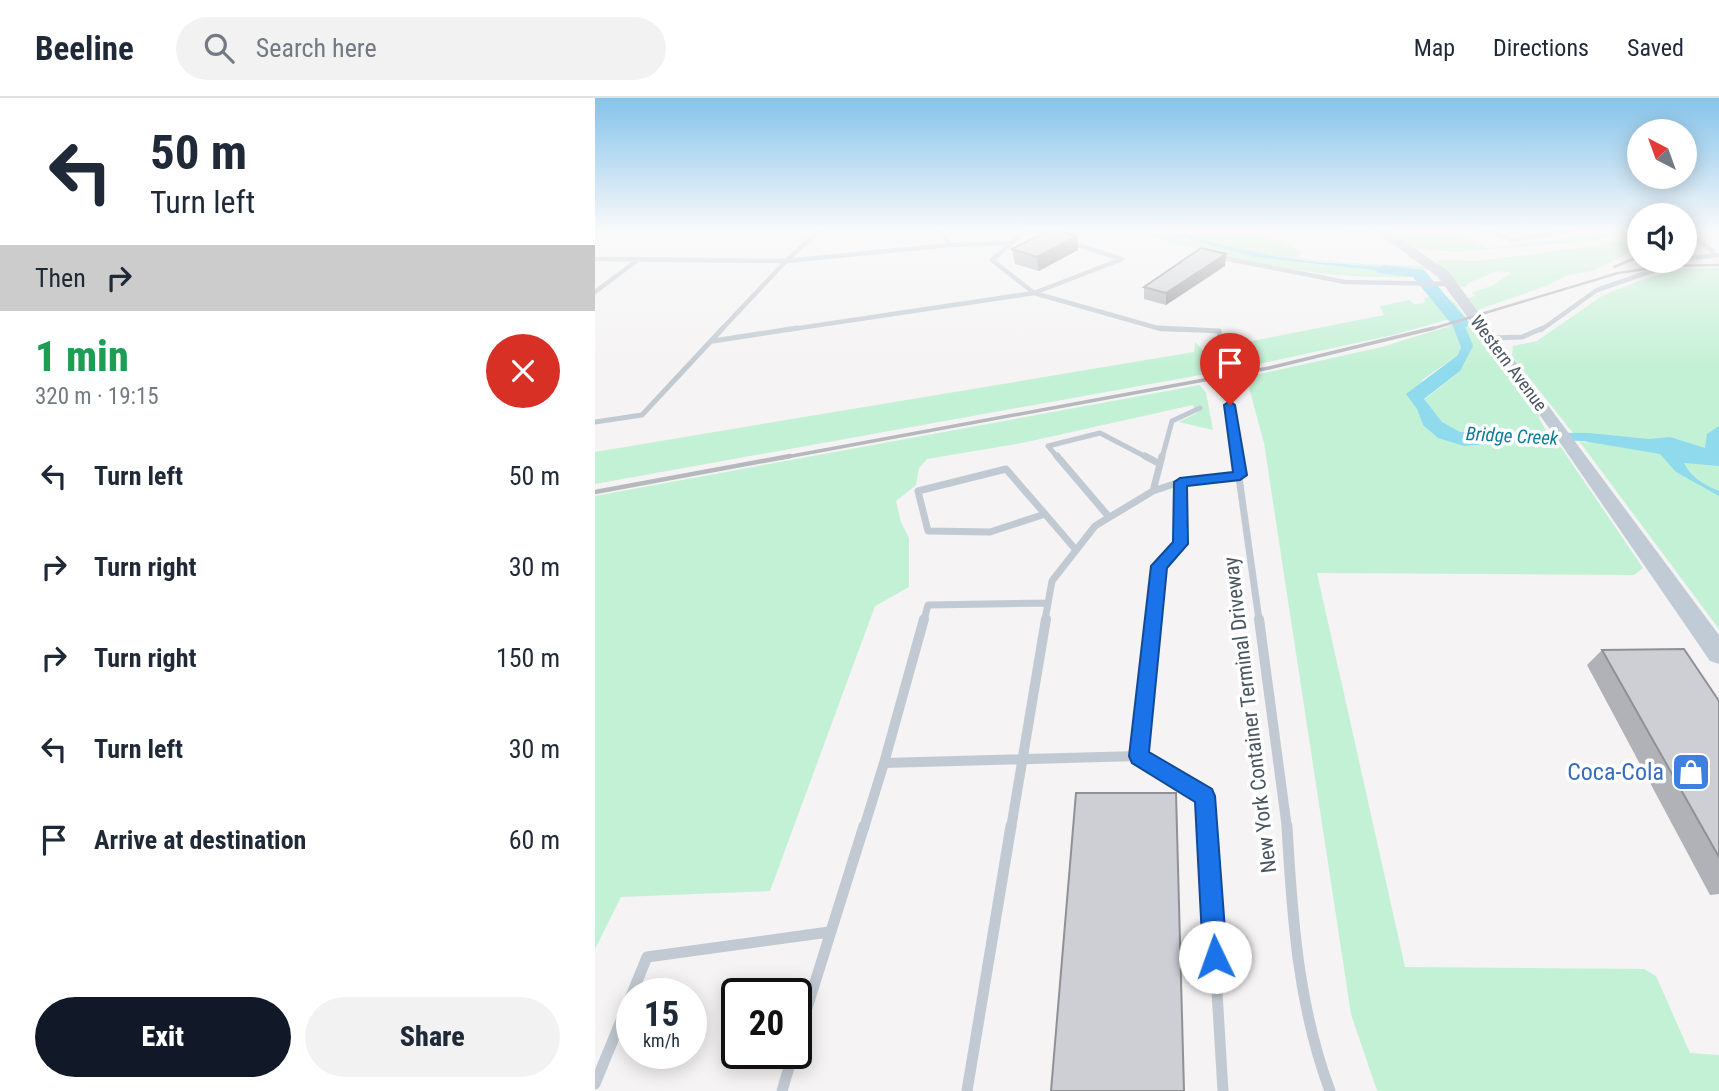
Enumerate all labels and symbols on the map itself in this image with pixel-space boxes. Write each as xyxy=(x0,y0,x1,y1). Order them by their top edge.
north arrow xyxy=(1627,119,1697,189)
street label: Western Avenue xyxy=(1466,311,1552,415)
pin xyxy=(1200,333,1260,405)
water label: Bridge Creek xyxy=(1465,422,1560,450)
street label: New York Container Terminal Driveway xyxy=(1219,555,1281,874)
shop icon: Coca-Cola xyxy=(1670,751,1712,793)
place label: Coca-Cola xyxy=(1567,758,1664,786)
position arrow xyxy=(1178,920,1252,994)
speed limit sign: 20 xyxy=(721,978,812,1069)

